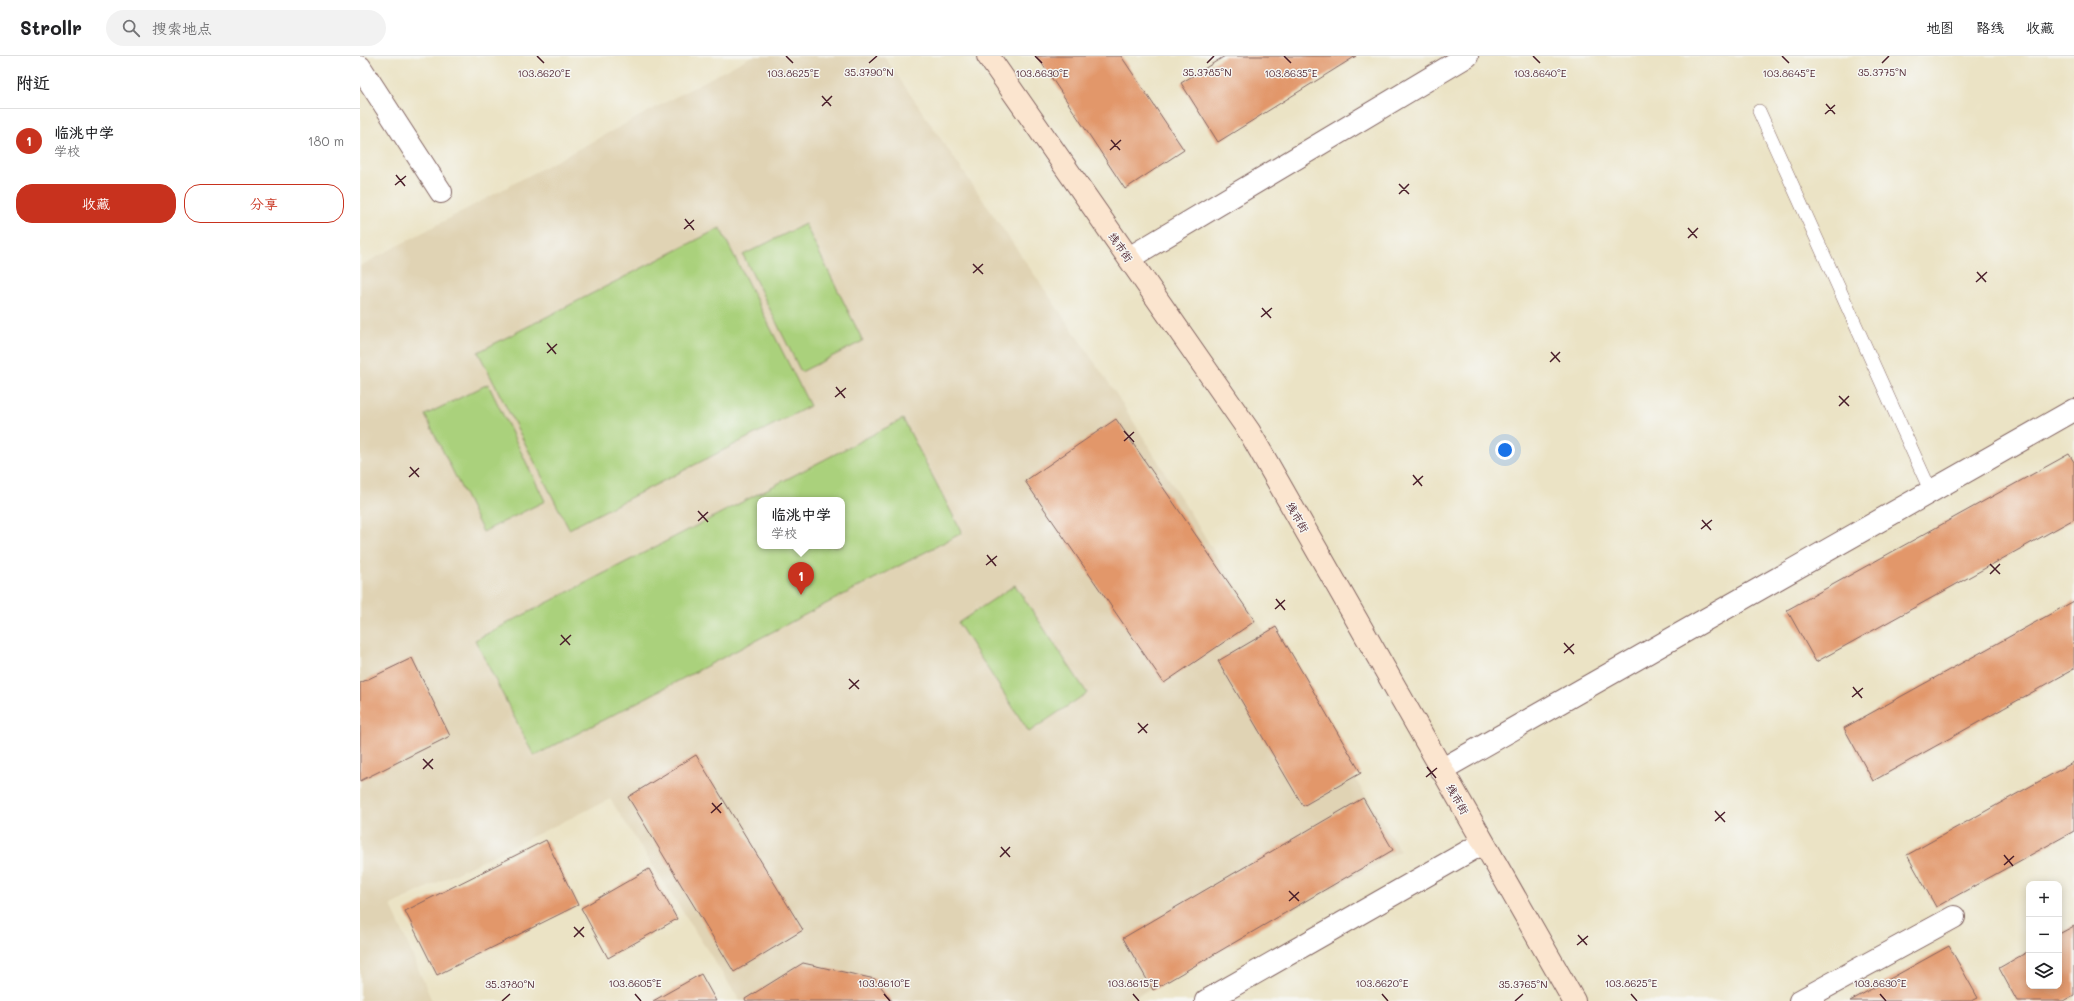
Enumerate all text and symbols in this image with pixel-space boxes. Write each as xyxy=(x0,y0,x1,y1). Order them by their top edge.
search box xyxy=(106,10,386,46)
text: Strollr xyxy=(20,15,82,40)
icon: search xyxy=(120,17,142,39)
text: 搜索地点 xyxy=(152,18,212,38)
text: 地图 xyxy=(1926,18,1954,37)
text: 路线 xyxy=(1976,18,2004,37)
text: 收藏 xyxy=(2026,18,2054,37)
text: 35.3790°N xyxy=(844,65,894,79)
text: 35.3785°N xyxy=(1182,65,1232,79)
text: 35.3775°N xyxy=(1858,65,1906,79)
text: 103.8620°E xyxy=(518,66,571,80)
text: 103.8625°E xyxy=(767,66,820,80)
text: 103.8630°E xyxy=(1015,66,1069,80)
text: 103.8635°E xyxy=(1265,66,1318,80)
text: 103.8640°E xyxy=(1513,66,1567,80)
text: 103.8645°E xyxy=(1763,66,1816,80)
text: 附近 xyxy=(16,71,50,93)
text: 临洮中学 xyxy=(54,122,114,142)
text: 1 xyxy=(26,132,32,149)
text: 180 m xyxy=(308,132,344,149)
text: 学校 xyxy=(54,142,80,159)
button: 收藏 xyxy=(16,184,176,223)
button: 分享 xyxy=(184,184,344,223)
street label: 线市街 xyxy=(1105,229,1137,266)
your location xyxy=(1495,440,1515,460)
popup xyxy=(757,497,845,549)
street label: 线市街 xyxy=(1283,499,1313,536)
text: 临洮中学 xyxy=(771,504,831,524)
text: 学校 xyxy=(771,524,797,541)
pin: 1 xyxy=(788,562,814,595)
street label: 线市街 xyxy=(1443,781,1473,818)
map controls xyxy=(2026,881,2062,989)
button: + xyxy=(2026,881,2062,917)
button: − xyxy=(2026,917,2062,953)
button: layers xyxy=(2026,953,2062,989)
text: 103.8605°E xyxy=(608,976,662,990)
text: 103.8610°E xyxy=(858,976,910,990)
text: 103.8615°E xyxy=(1107,976,1159,990)
text: 103.8620°E xyxy=(1356,976,1409,990)
text: 103.8625°E xyxy=(1605,976,1658,990)
text: 103.8630°E xyxy=(1853,976,1907,990)
text: 35.3780°N xyxy=(485,977,535,991)
text: 35.3765°N xyxy=(1498,977,1548,991)

